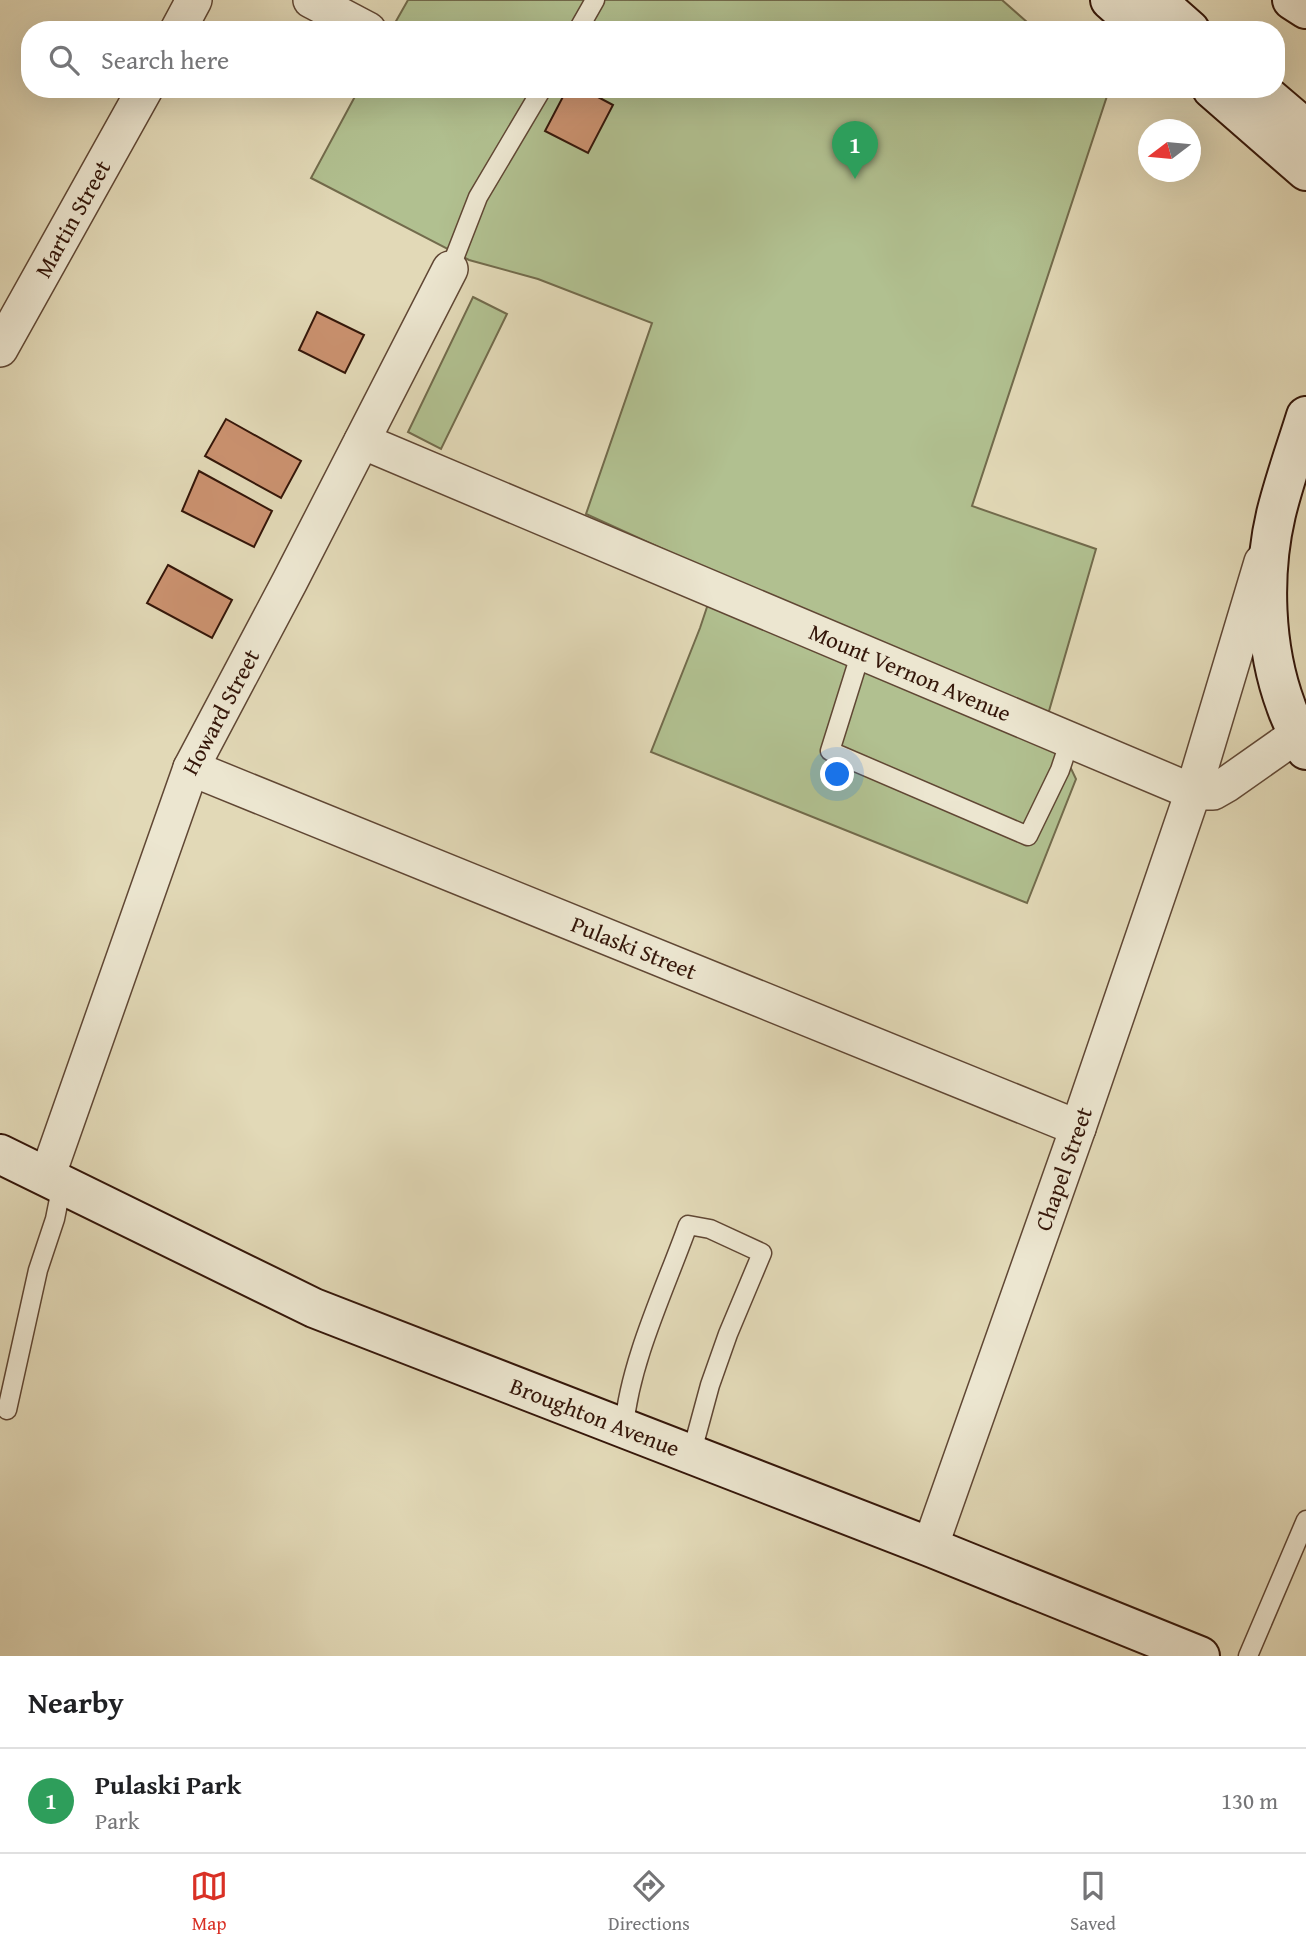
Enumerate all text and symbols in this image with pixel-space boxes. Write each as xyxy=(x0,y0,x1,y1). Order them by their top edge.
search box xyxy=(21,21,1285,98)
text: Search here xyxy=(101,40,229,79)
icon: search xyxy=(45,41,83,79)
north arrow xyxy=(1138,119,1201,182)
pin: 1 xyxy=(832,121,878,179)
street label: Martin Street xyxy=(26,154,118,283)
street label: Mount Vernon Avenue xyxy=(804,615,1016,729)
street label: Howard Street xyxy=(173,643,267,781)
your location xyxy=(820,757,854,791)
street label: Pulaski Street xyxy=(566,907,702,988)
street label: Chapel Street xyxy=(1026,1102,1100,1235)
street label: Broughton Avenue xyxy=(505,1369,685,1464)
text: Nearby xyxy=(28,1680,124,1724)
text: Pulaski Park xyxy=(95,1765,241,1804)
text: 1 xyxy=(45,1784,57,1817)
text: 130 m xyxy=(1221,1784,1278,1817)
text: Park xyxy=(95,1804,139,1837)
tab: Map xyxy=(190,1867,228,1937)
tab: Directions xyxy=(608,1867,690,1937)
tab: Saved xyxy=(1070,1867,1116,1937)

